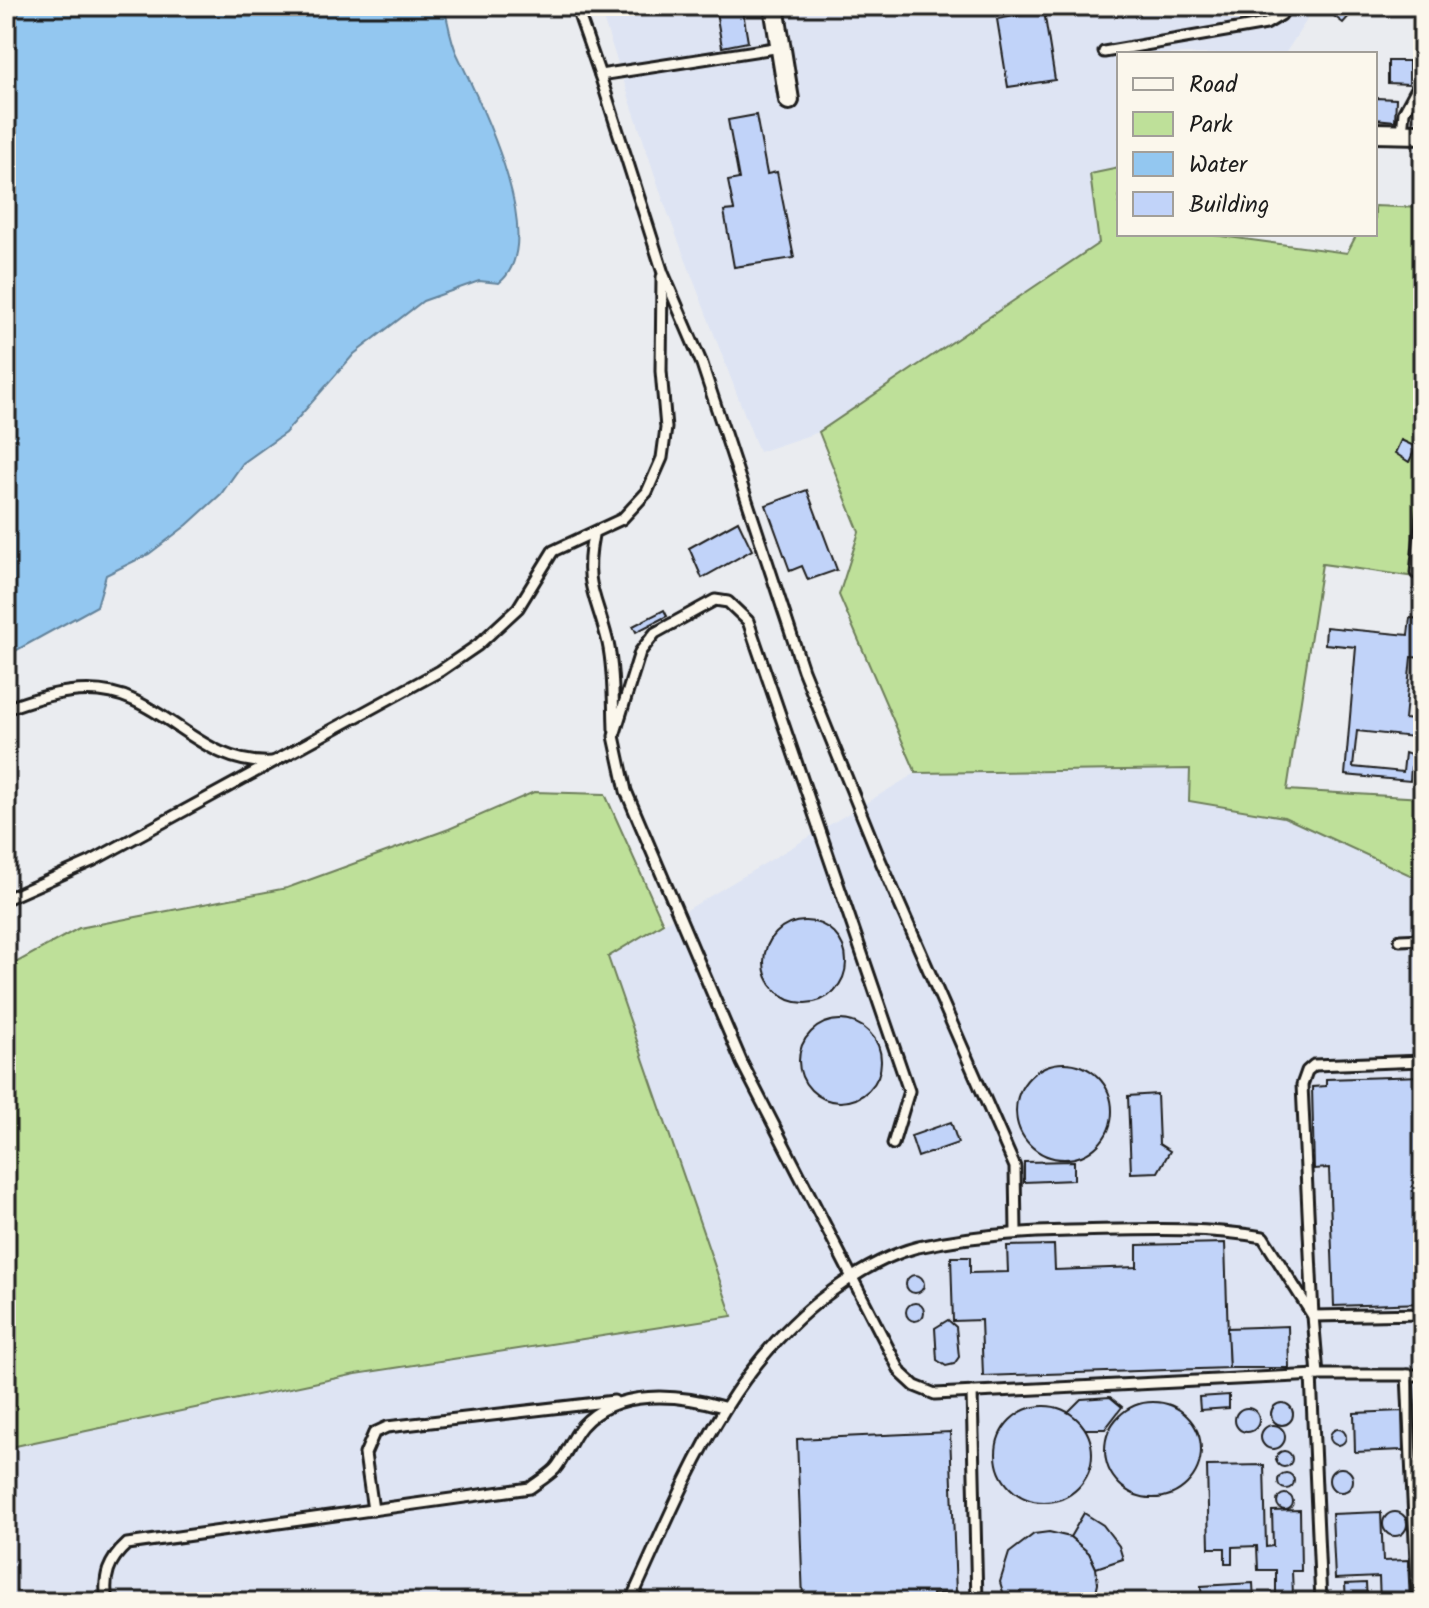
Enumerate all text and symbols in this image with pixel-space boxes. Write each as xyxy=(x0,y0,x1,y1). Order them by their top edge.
legend xyxy=(1117,52,1377,236)
text: Road xyxy=(1189,66,1238,105)
text: Park xyxy=(1189,106,1233,145)
text: Water xyxy=(1189,146,1249,185)
text: Building xyxy=(1189,186,1269,225)

